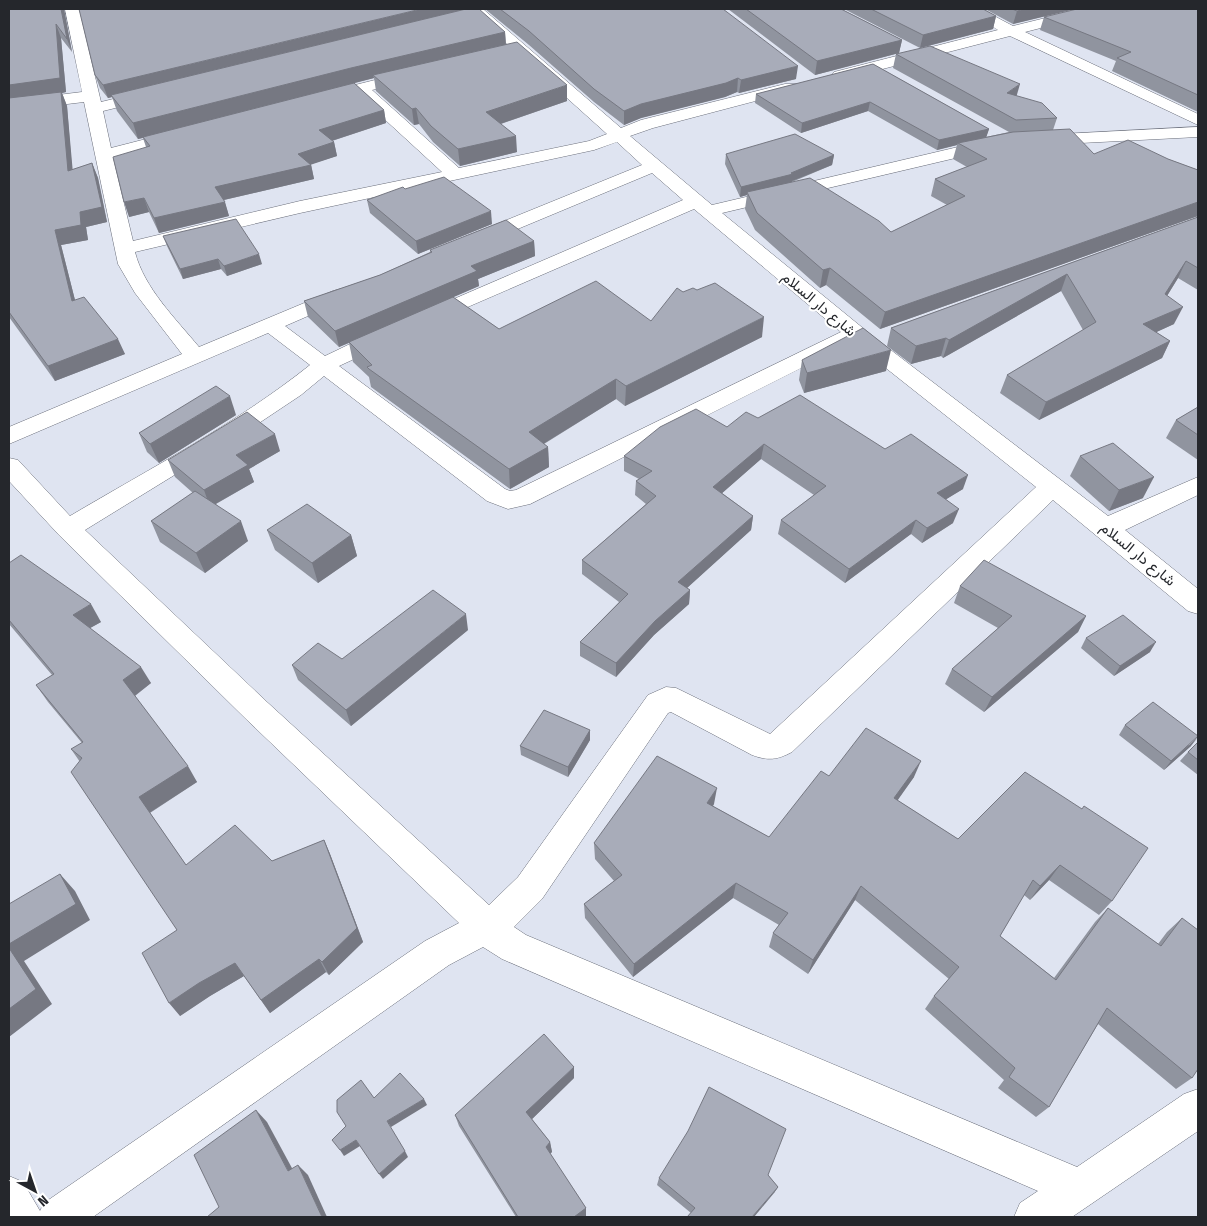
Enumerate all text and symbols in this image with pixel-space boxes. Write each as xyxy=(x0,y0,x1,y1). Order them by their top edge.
street label: شارع دار السلام xyxy=(777,268,860,342)
street label: شارع دار السلام xyxy=(1096,518,1179,591)
north arrow xyxy=(10,1166,60,1216)
text: N xyxy=(34,1191,52,1210)

